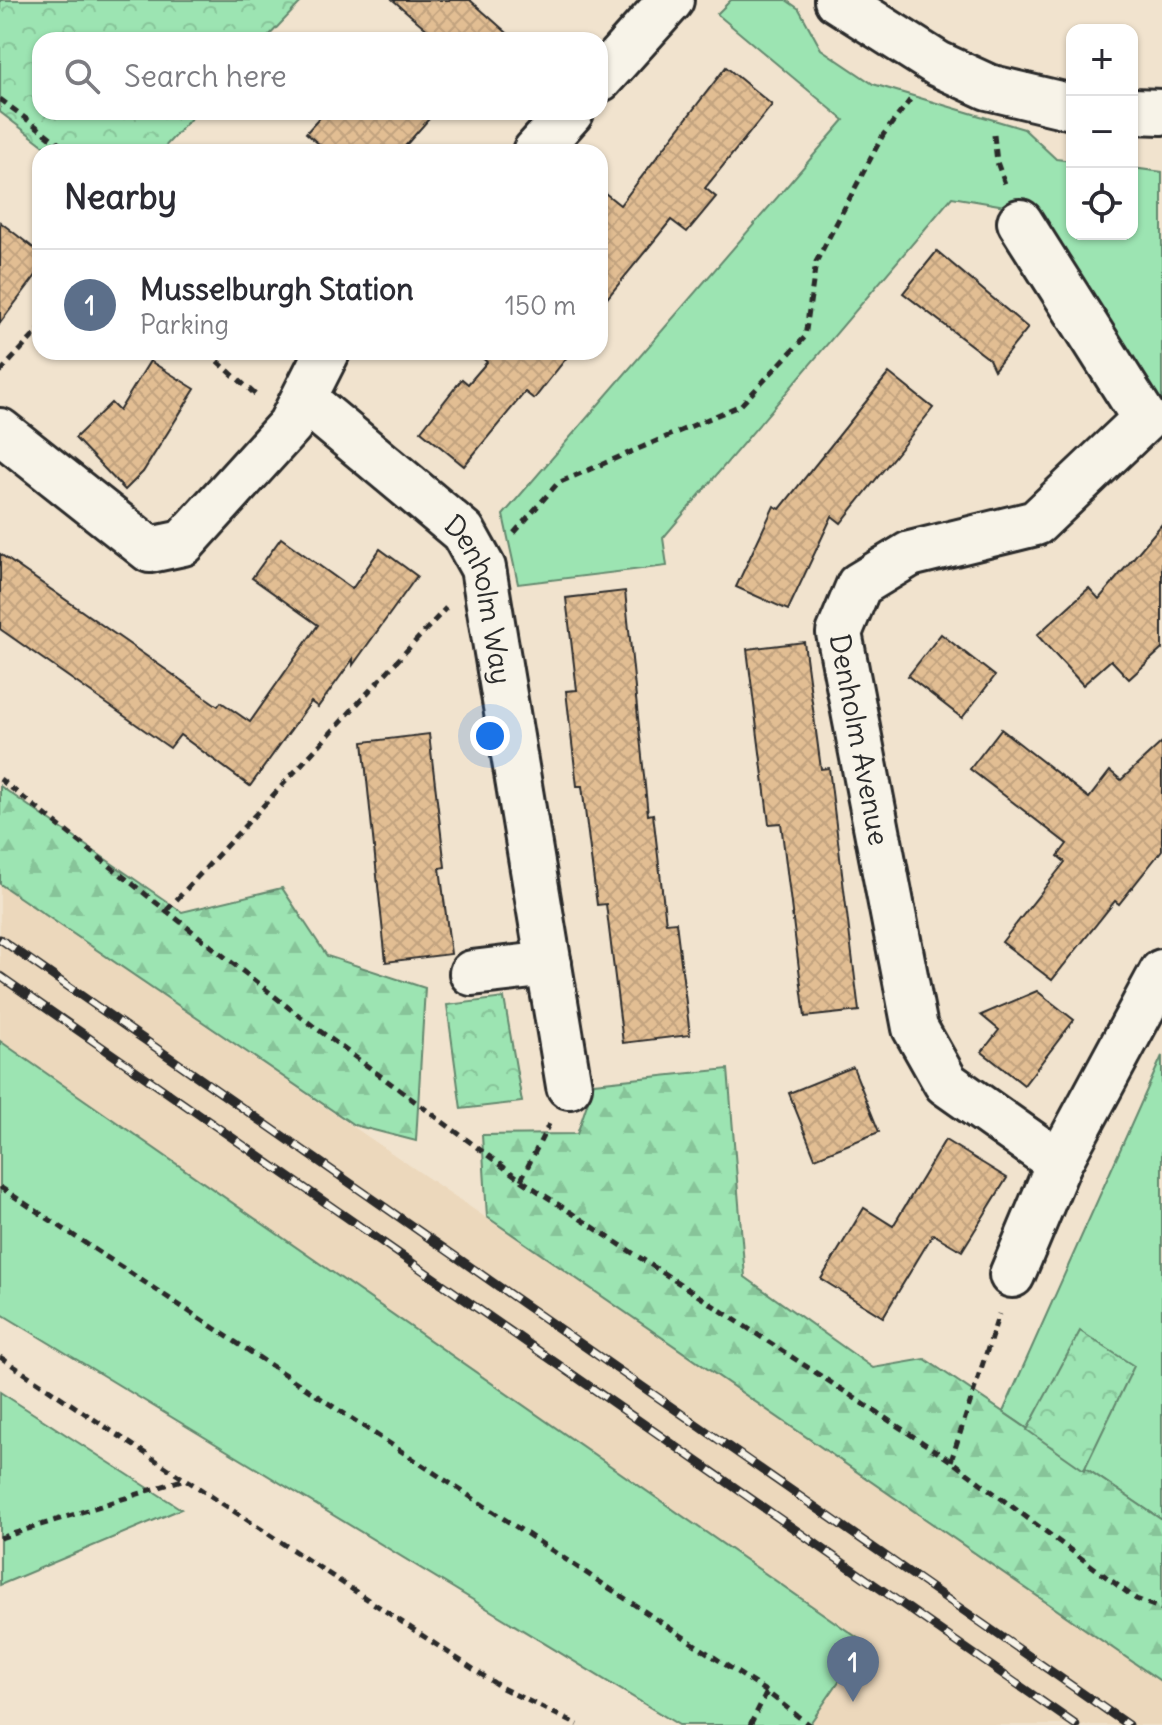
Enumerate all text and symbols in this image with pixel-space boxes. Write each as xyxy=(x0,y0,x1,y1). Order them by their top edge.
map controls xyxy=(1066,24,1138,240)
button: + xyxy=(1066,24,1138,96)
search box xyxy=(32,32,608,120)
icon: search xyxy=(60,54,104,98)
text: Search here xyxy=(124,57,287,95)
button: − xyxy=(1066,96,1138,168)
button: locate xyxy=(1066,168,1138,240)
text: Nearby xyxy=(64,175,177,218)
text: Musselburgh Station xyxy=(140,270,414,308)
text: 1 xyxy=(85,289,95,322)
text: 150 m xyxy=(505,289,576,322)
text: Parking xyxy=(140,308,229,341)
street label: Denholm Way xyxy=(437,506,520,687)
street label: Denholm Avenue xyxy=(822,631,897,848)
your location xyxy=(470,716,510,756)
pin: 1 xyxy=(827,1636,879,1702)

